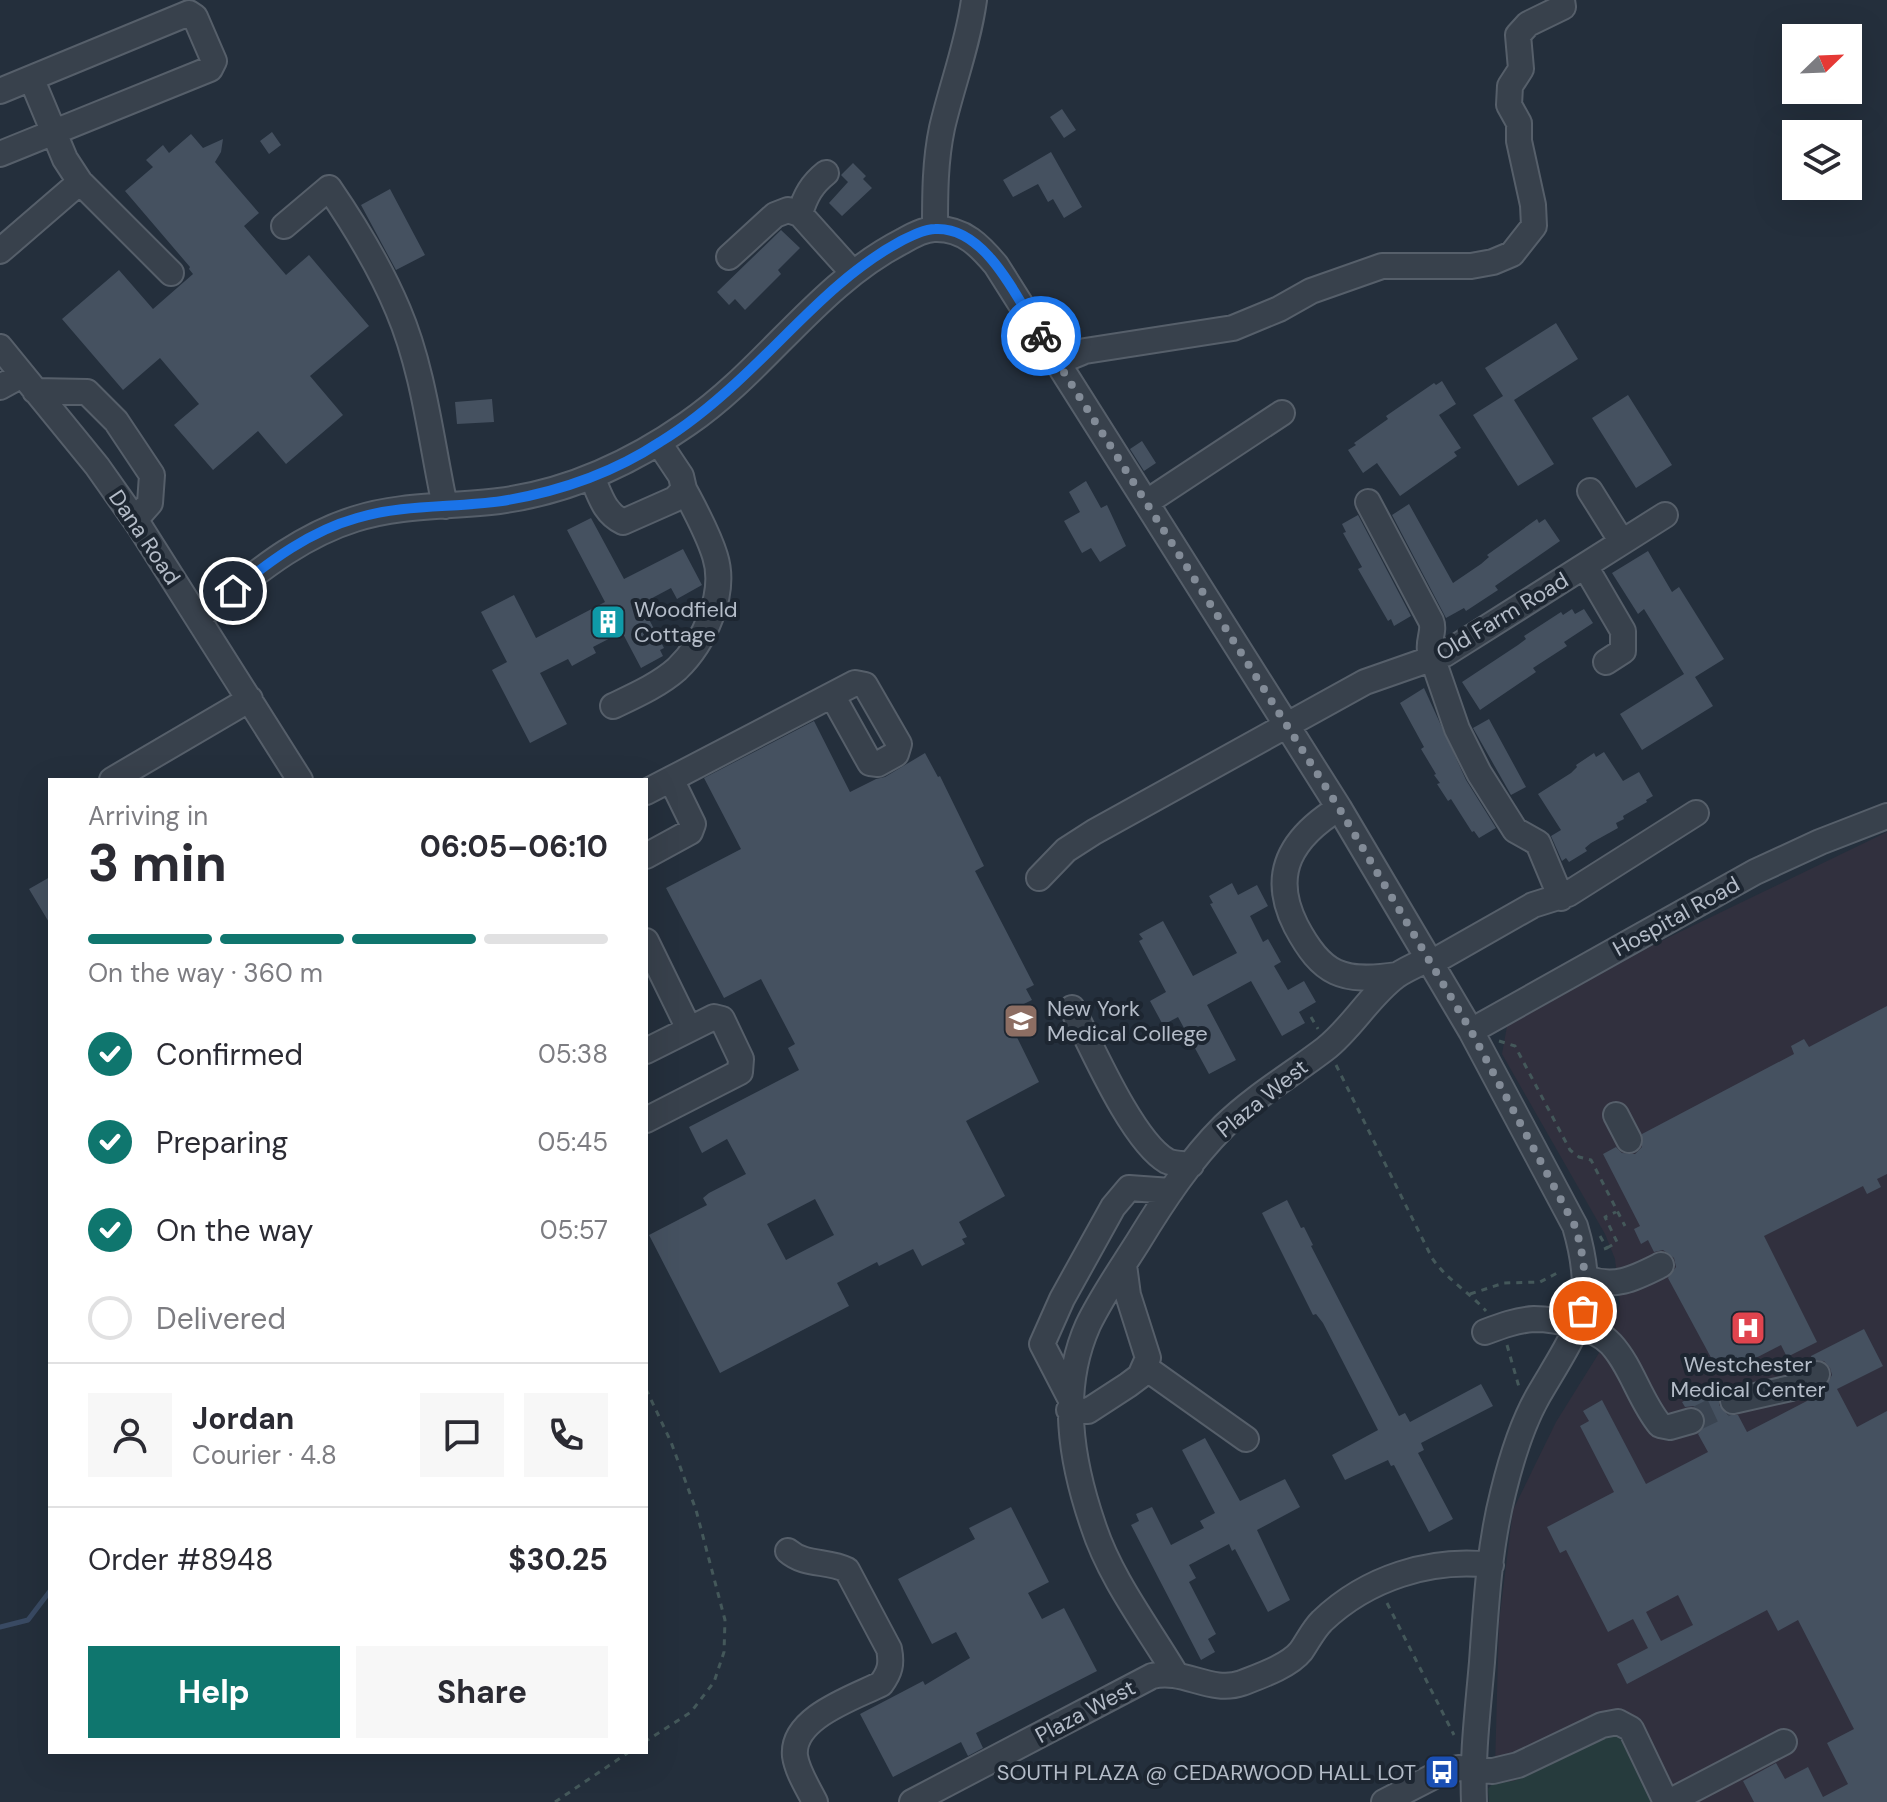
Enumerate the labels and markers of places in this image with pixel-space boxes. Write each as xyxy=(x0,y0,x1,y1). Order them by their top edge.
pin xyxy=(199,557,267,625)
place label: Woodfield Cottage xyxy=(634,595,738,649)
building icon: Woodfield Cottage xyxy=(589,603,627,641)
place label: New York Medical College xyxy=(1047,994,1208,1048)
school or university icon: New York Medical College xyxy=(1002,1002,1040,1040)
pin xyxy=(1549,1277,1617,1345)
hospital icon: Westchester Medical Center xyxy=(1729,1309,1767,1347)
place label: Westchester Medical Center xyxy=(1670,1350,1826,1404)
bus stop icon: SOUTH PLAZA @ CEDARWOOD HALL LOT xyxy=(1423,1753,1461,1791)
place label: SOUTH PLAZA @ CEDARWOOD HALL LOT xyxy=(997,1758,1416,1787)

